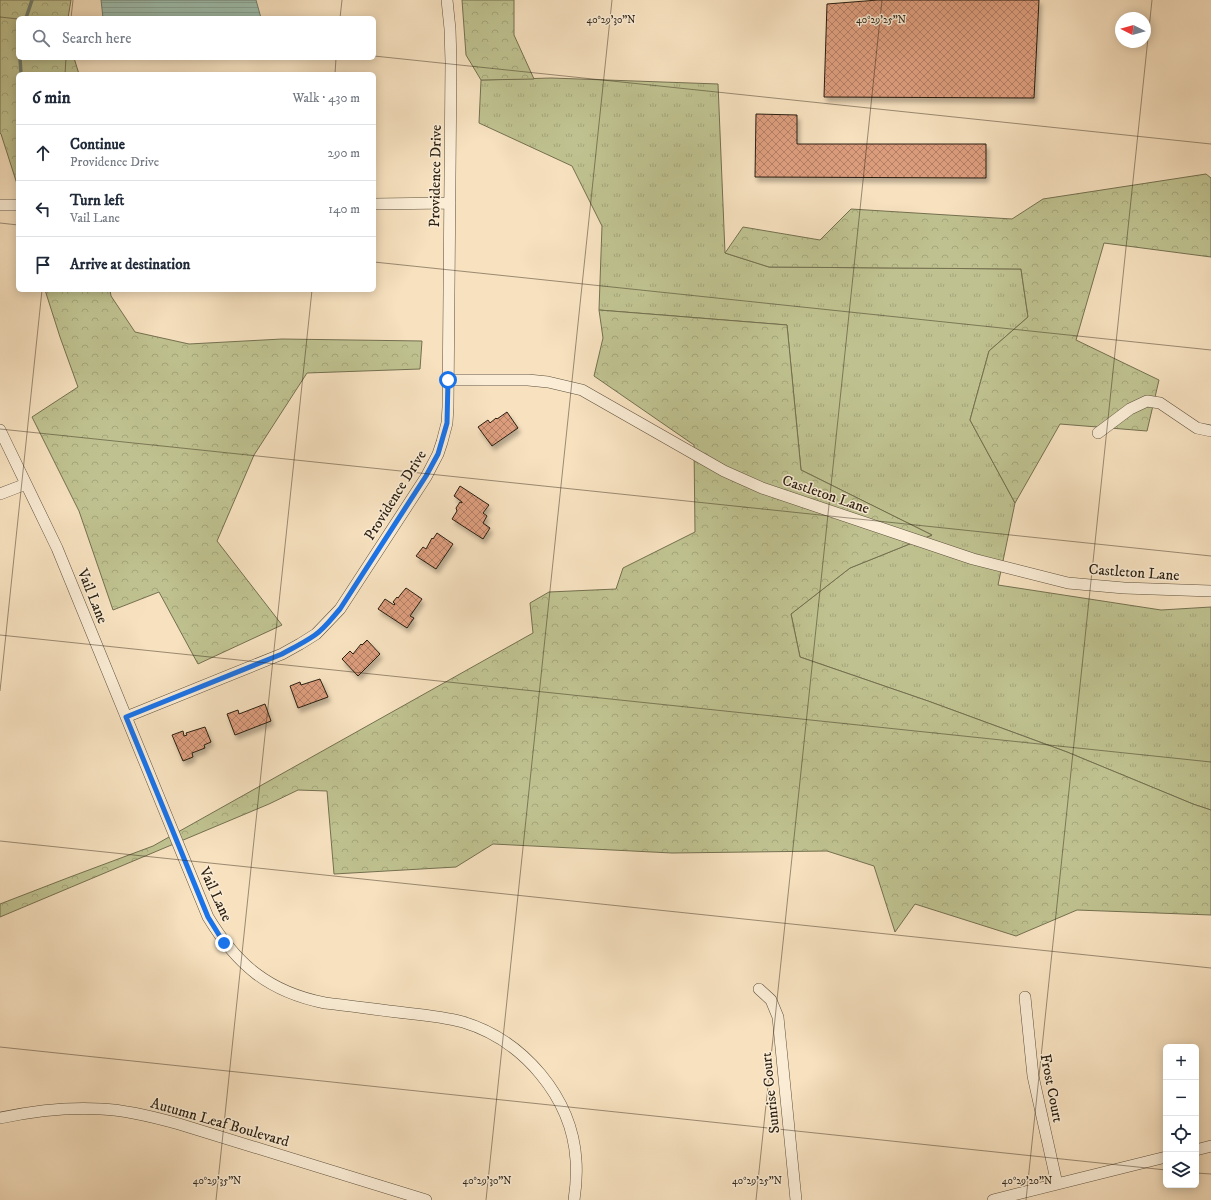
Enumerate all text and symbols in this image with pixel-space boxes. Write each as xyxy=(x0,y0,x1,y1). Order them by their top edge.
north arrow xyxy=(1115,12,1151,48)
text: 40°29'30"N xyxy=(586,14,636,26)
text: 40°29'25"N xyxy=(856,14,906,26)
search box xyxy=(16,16,376,60)
icon: search xyxy=(30,27,52,49)
text: Search here xyxy=(62,29,131,48)
text: 6 min xyxy=(32,87,71,109)
text: Walk · 430 m xyxy=(292,90,360,106)
street label: Providence Drive xyxy=(425,124,446,228)
text: Continue xyxy=(70,135,125,154)
icon: ahead xyxy=(32,142,54,164)
text: 290 m xyxy=(328,145,360,161)
text: Providence Drive xyxy=(70,154,159,170)
text: Turn left xyxy=(70,191,124,210)
icon: left xyxy=(32,198,54,220)
text: 140 m xyxy=(328,201,360,217)
text: Vail Lane xyxy=(70,210,120,226)
icon: arrive xyxy=(32,254,54,276)
text: Arrive at destination xyxy=(70,255,190,274)
route start xyxy=(439,371,457,389)
street label: Providence Drive xyxy=(360,447,431,544)
street label: Castleton Lane xyxy=(780,471,872,518)
street label: Castleton Lane xyxy=(1088,560,1180,585)
street label: Vail Lane xyxy=(73,565,112,626)
street label: Vail Lane xyxy=(194,863,236,924)
route end xyxy=(215,934,233,952)
map controls xyxy=(1163,1044,1199,1188)
button: + xyxy=(1163,1044,1199,1080)
street label: Sunrise Court xyxy=(757,1051,784,1135)
street label: Frost Court xyxy=(1036,1052,1067,1124)
button: − xyxy=(1163,1080,1199,1116)
street label: Autumn Leaf Boulevard xyxy=(148,1094,292,1151)
button: locate xyxy=(1163,1116,1199,1152)
button: layers xyxy=(1163,1152,1199,1188)
text: 40°29'35"N xyxy=(193,1175,241,1187)
text: 40°29'30"N xyxy=(462,1175,512,1187)
text: 40°29'25"N xyxy=(732,1175,782,1187)
text: 40°29'20"N xyxy=(1002,1175,1052,1187)

